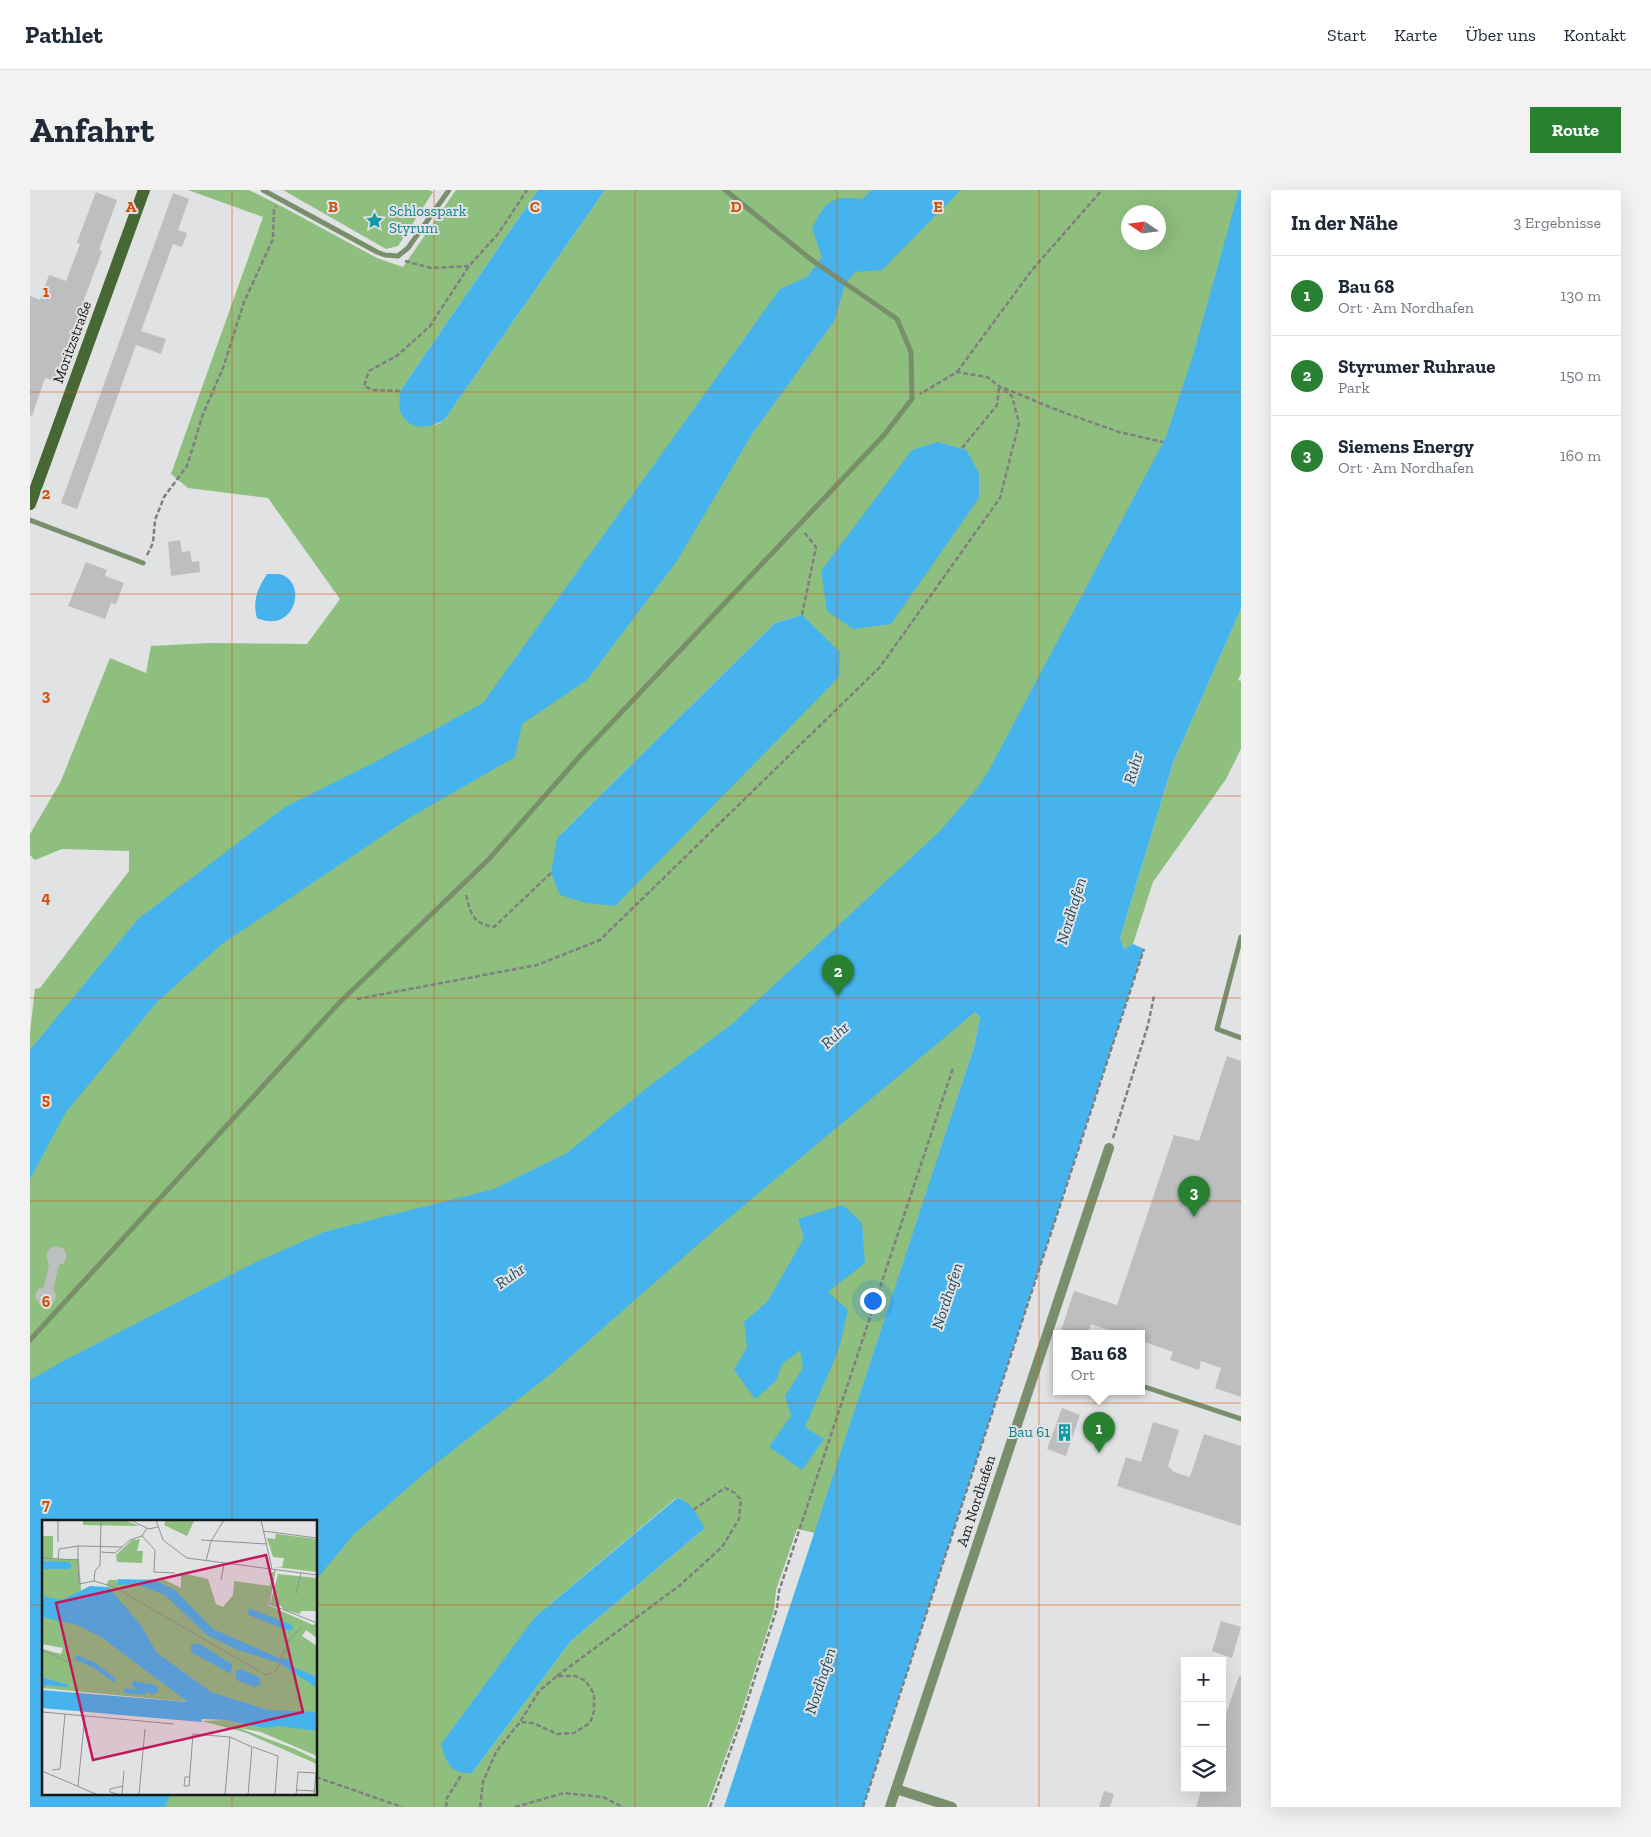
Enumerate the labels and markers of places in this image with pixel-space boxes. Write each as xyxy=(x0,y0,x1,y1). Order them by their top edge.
place label: Schlosspark Styrum xyxy=(389,202,467,237)
place icon: Schlosspark Styrum xyxy=(365,210,385,230)
pin: 2 xyxy=(822,955,854,996)
pin: 3 xyxy=(1178,1176,1210,1217)
pin: 1 xyxy=(1083,1412,1115,1453)
building icon: Bau 61 xyxy=(1054,1422,1074,1442)
place label: Bau 61 xyxy=(1008,1423,1050,1441)

